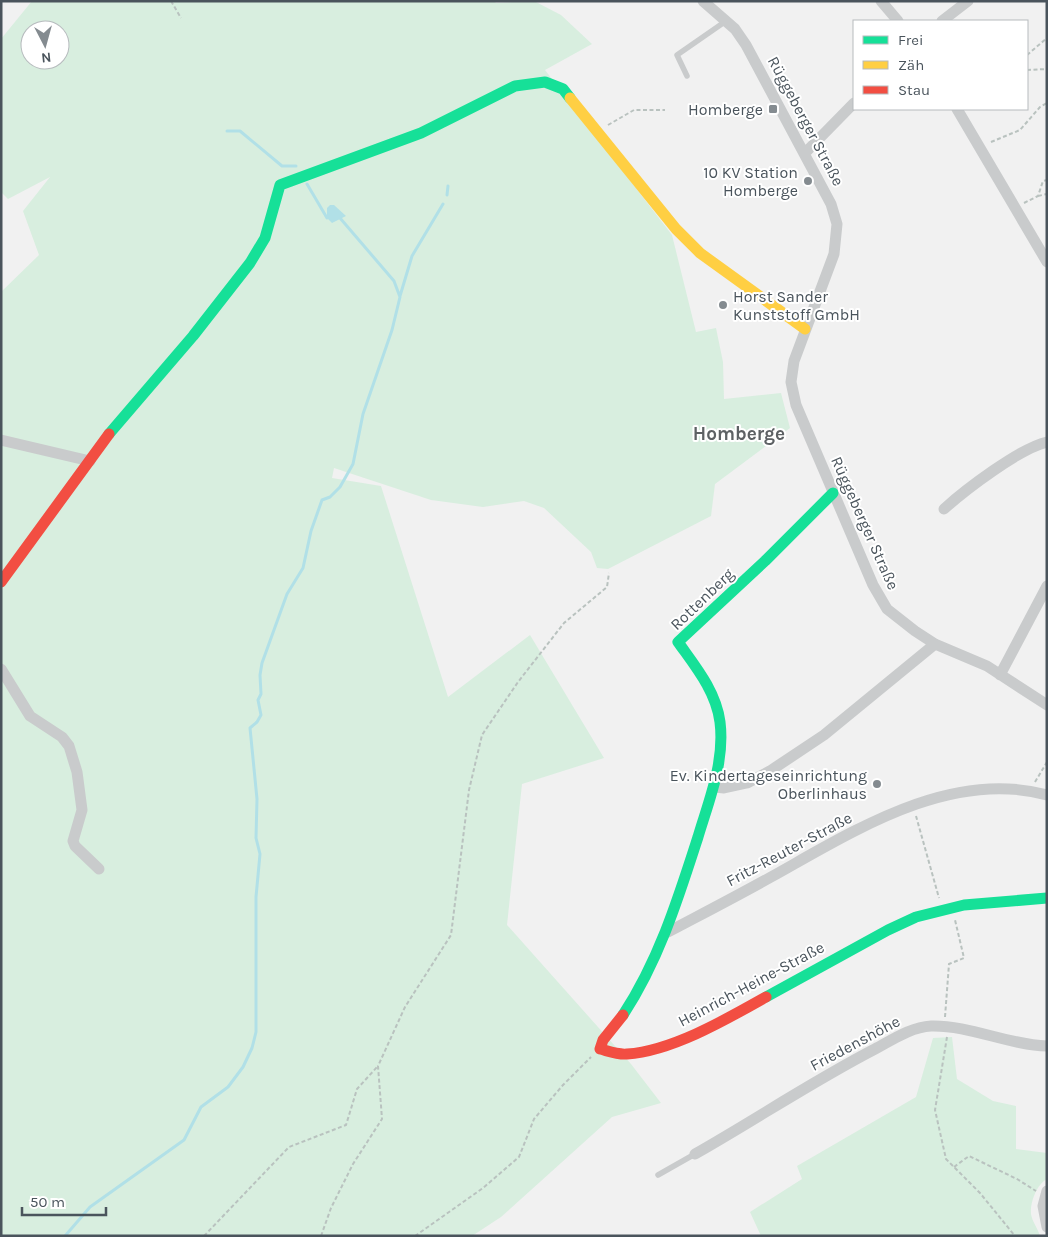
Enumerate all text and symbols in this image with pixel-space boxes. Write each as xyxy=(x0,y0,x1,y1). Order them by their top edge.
north arrow xyxy=(20,20,70,70)
legend xyxy=(853,20,1028,110)
text: Frei xyxy=(898,31,923,49)
text: N xyxy=(40,48,52,66)
street label: Rüggeberger Straße xyxy=(764,53,848,189)
text: Zäh xyxy=(898,56,924,74)
text: Stau xyxy=(898,81,930,99)
place label: Homberge xyxy=(688,100,763,119)
marker: Homberge xyxy=(767,103,779,115)
place label: 10 KV Station Homberge xyxy=(703,163,798,200)
marker: 10 KV Station Homberge xyxy=(802,175,814,187)
place label: Horst Sander Kunststoff GmbH xyxy=(733,287,860,324)
marker: Horst Sander Kunststoff GmbH xyxy=(717,299,729,311)
district label: Homberge xyxy=(693,423,785,445)
street label: Rüggeberger Straße xyxy=(827,453,903,593)
street label: Rottenberg xyxy=(666,564,738,634)
place label: Ev. Kindertageseinrichtung Oberlinhaus xyxy=(670,766,867,803)
marker: Ev. Kindertageseinrichtung Oberlinhaus xyxy=(871,778,883,790)
street label: Fritz-Reuter-Straße xyxy=(723,808,855,890)
street label: Heinrich-Heine-Straße xyxy=(675,937,827,1031)
street label: Friedenshöhe xyxy=(807,1011,903,1075)
scale bar xyxy=(22,1184,106,1216)
text: 50 m xyxy=(30,1193,65,1211)

